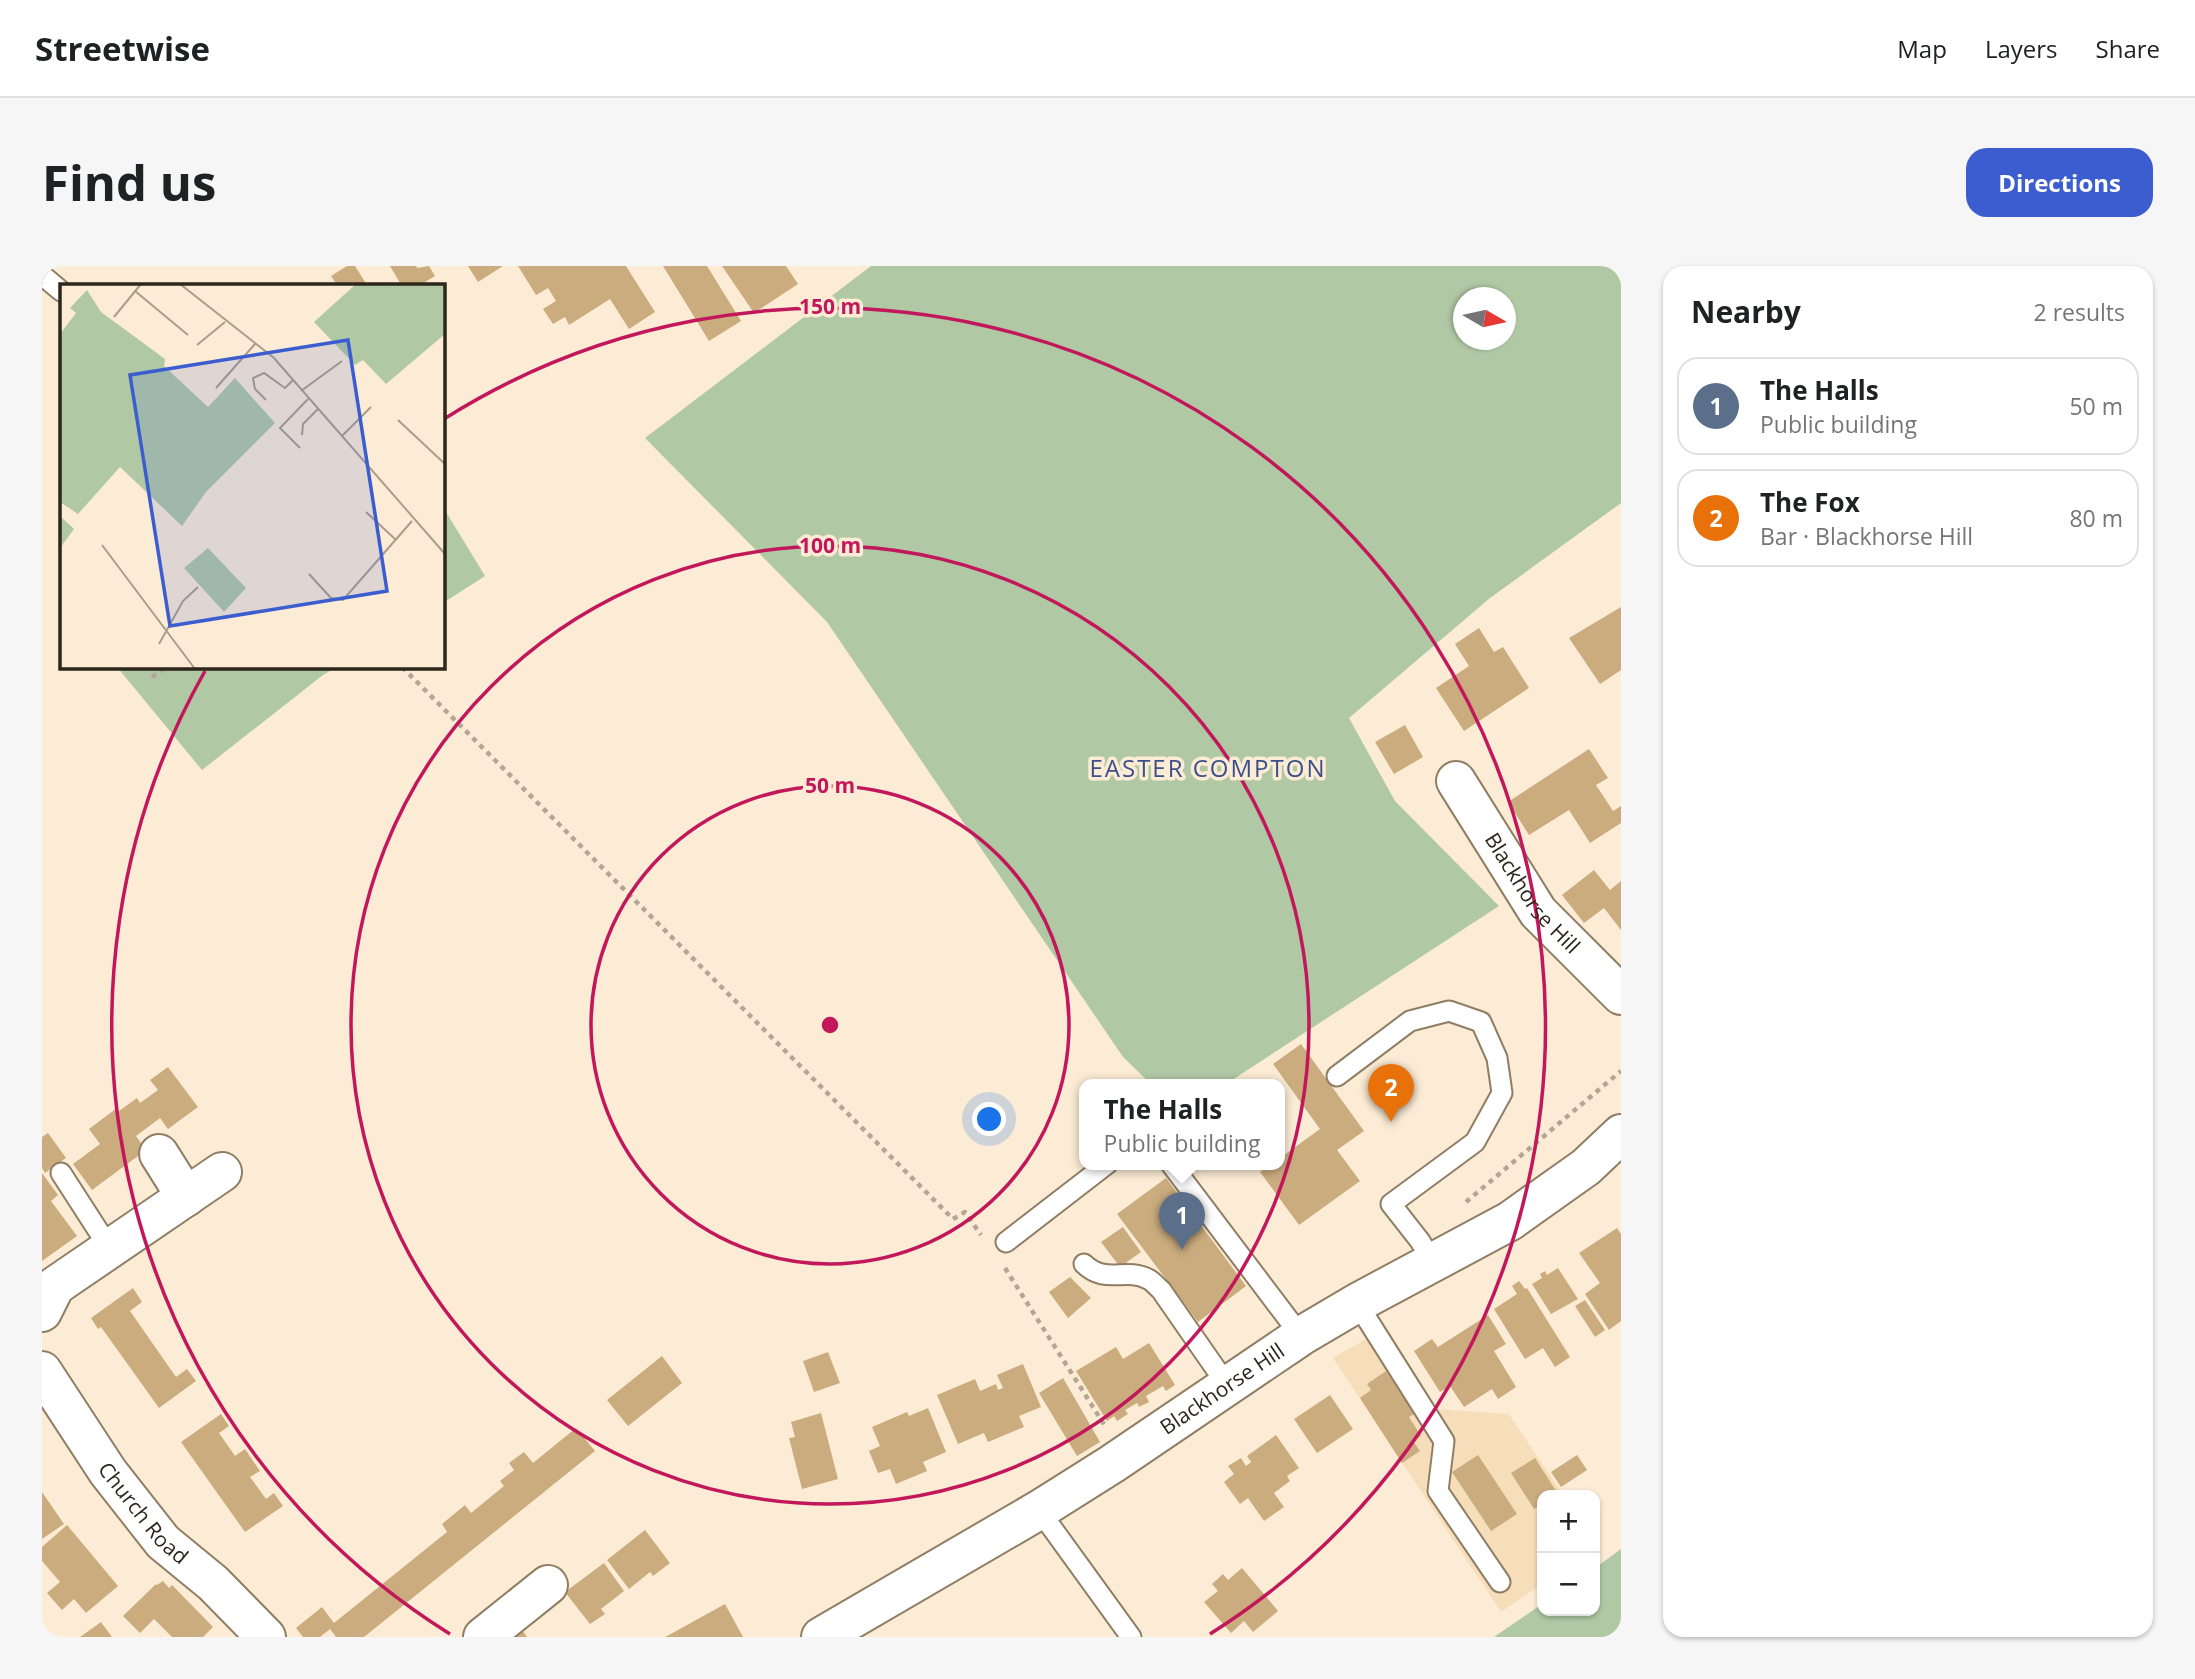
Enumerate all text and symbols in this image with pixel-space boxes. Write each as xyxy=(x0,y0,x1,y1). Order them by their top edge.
text: Streetwise xyxy=(35,26,210,71)
text: Map xyxy=(1897,32,1947,65)
text: Layers xyxy=(1985,32,2058,65)
text: Share xyxy=(2096,32,2160,65)
button: Directions xyxy=(1966,148,2153,217)
text: Find us xyxy=(42,149,216,215)
inset map xyxy=(60,284,444,668)
north arrow xyxy=(1453,287,1516,350)
text: Nearby xyxy=(1691,291,1801,332)
text: 150 m xyxy=(799,292,861,320)
text: 2 results xyxy=(2034,296,2125,328)
text: The Halls xyxy=(1760,372,1879,408)
text: 1 xyxy=(1709,390,1723,422)
text: 50 m xyxy=(2069,390,2123,422)
text: Public building xyxy=(1760,408,1917,440)
text: The Fox xyxy=(1760,484,1860,520)
text: 2 xyxy=(1709,502,1723,534)
text: 80 m xyxy=(2069,502,2123,534)
text: Bar · Blackhorse Hill xyxy=(1760,520,1973,552)
text: 100 m xyxy=(799,531,861,559)
district label: EASTER COMPTON xyxy=(1089,751,1327,784)
text: 50 m xyxy=(805,771,855,799)
street label: Blackhorse Hill xyxy=(1479,827,1587,959)
centre of rings xyxy=(818,1013,842,1037)
pin: 2 xyxy=(1368,1064,1414,1122)
popup xyxy=(1079,1079,1285,1170)
text: The Halls xyxy=(1104,1091,1222,1127)
your location xyxy=(972,1102,1006,1136)
text: Public building xyxy=(1104,1127,1260,1159)
pin: 1 xyxy=(1159,1192,1205,1250)
street label: Blackhorse Hill xyxy=(1154,1336,1290,1440)
street label: Church Road xyxy=(92,1456,194,1570)
map controls xyxy=(1537,1490,1600,1616)
button: + xyxy=(1537,1490,1600,1553)
button: − xyxy=(1537,1553,1600,1616)

